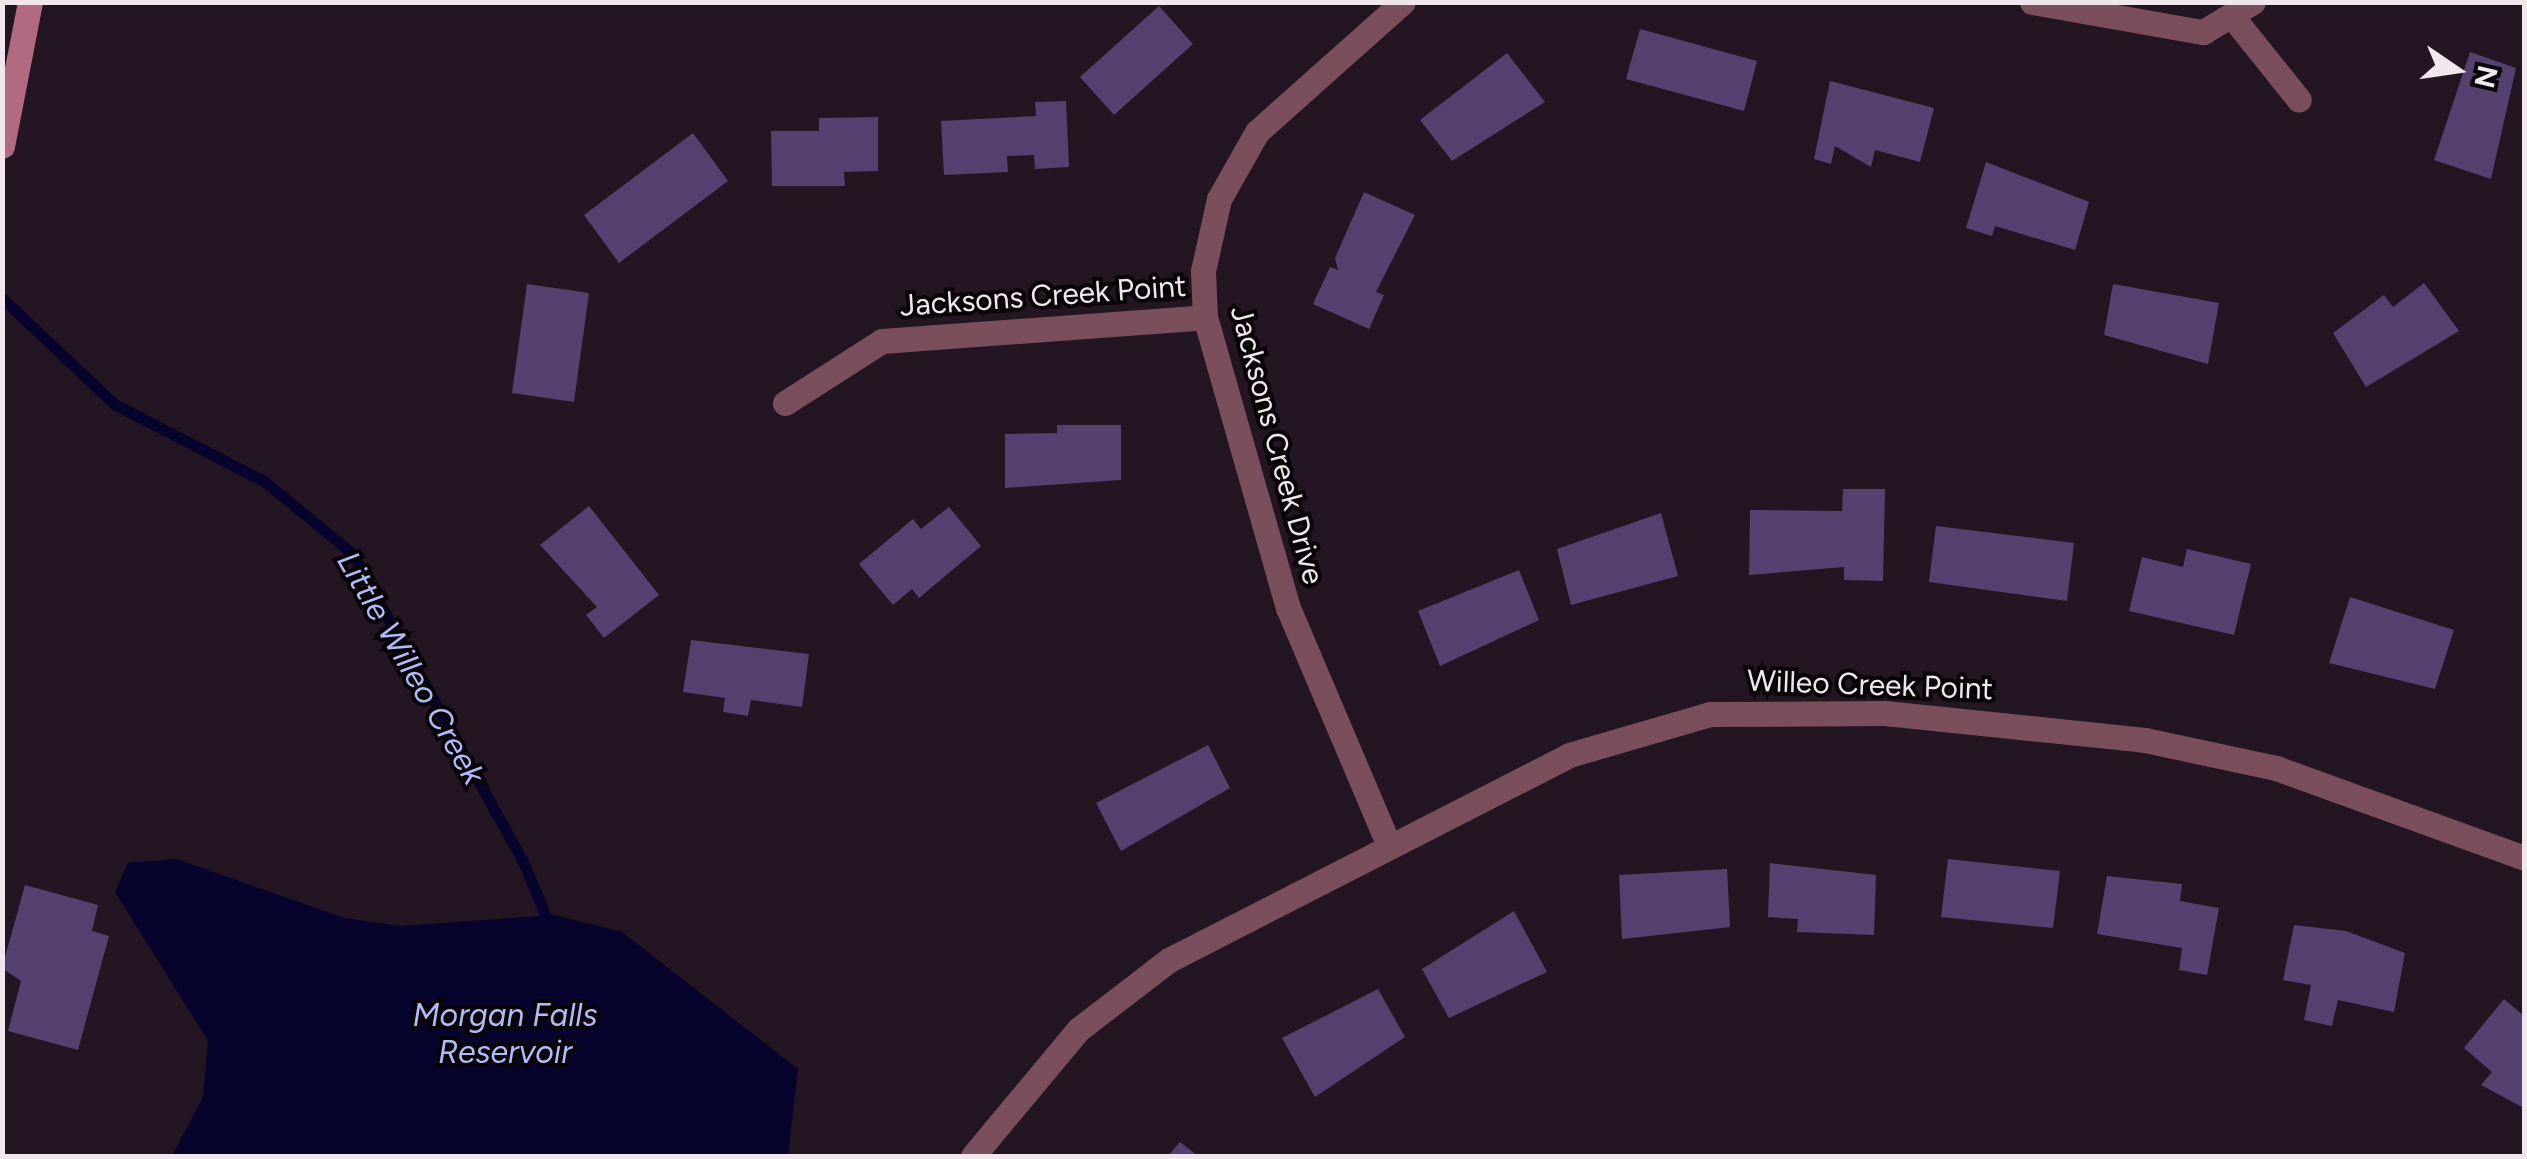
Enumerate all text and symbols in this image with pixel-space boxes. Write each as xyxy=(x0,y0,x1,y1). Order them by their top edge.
north arrow xyxy=(2407,20,2507,120)
text: N xyxy=(2467,62,2505,91)
street label: Jacksons Creek Point xyxy=(899,268,1187,324)
street label: Jacksons Creek Drive xyxy=(1222,302,1332,588)
water label: Little Willeo Creek xyxy=(329,545,493,791)
street label: Willeo Creek Point xyxy=(1746,663,1994,707)
water label: Morgan Falls Reservoir xyxy=(412,997,598,1072)

